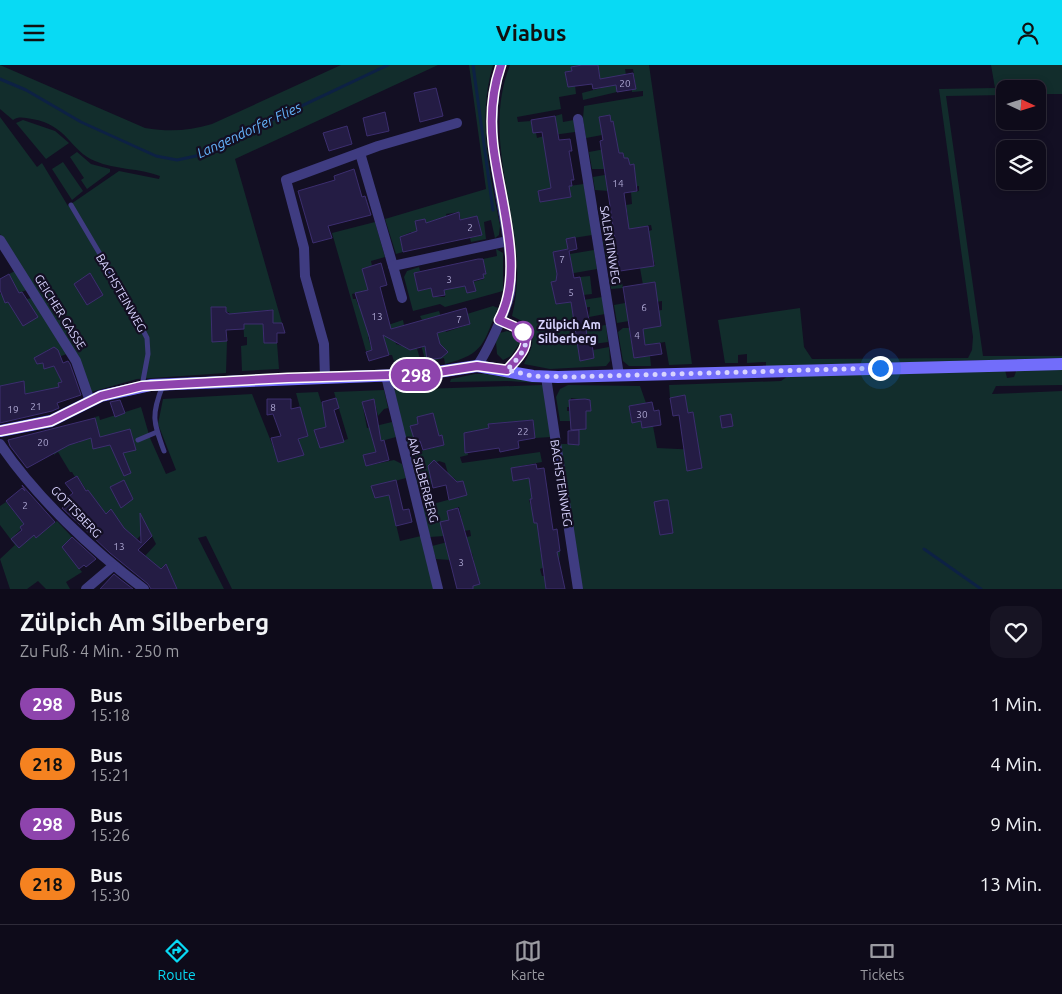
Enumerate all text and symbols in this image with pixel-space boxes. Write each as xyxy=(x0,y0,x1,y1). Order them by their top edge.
icon: menu xyxy=(20,19,48,47)
icon: person xyxy=(1014,19,1042,47)
text: Viabus xyxy=(496,20,566,45)
house number: 20 xyxy=(619,78,631,89)
north arrow xyxy=(996,80,1046,130)
map controls xyxy=(996,80,1046,190)
water label: Langendorfer Flies xyxy=(194,99,304,161)
button: layers xyxy=(996,140,1046,190)
house number: 14 xyxy=(612,178,624,189)
street label: SALENTINWEG xyxy=(598,205,623,285)
house number: 2 xyxy=(467,222,473,233)
street label: BACHSTEINWEG xyxy=(94,251,149,334)
house number: 7 xyxy=(559,254,565,265)
street label: GEICHER GASSE xyxy=(32,272,89,352)
house number: 3 xyxy=(446,274,452,285)
house number: 5 xyxy=(568,287,574,298)
house number: 6 xyxy=(641,302,647,313)
house number: 13 xyxy=(371,311,383,322)
house number: 7 xyxy=(456,314,462,325)
place label: Zülpich Am Silberberg xyxy=(538,318,601,345)
marker: Zülpich Am Silberberg xyxy=(512,321,534,343)
house number: 4 xyxy=(634,330,640,341)
your location xyxy=(868,356,893,381)
line badge: 298 xyxy=(387,359,445,391)
text: 298 xyxy=(401,365,431,385)
house number: 21 xyxy=(30,401,42,412)
house number: 8 xyxy=(270,402,276,413)
house number: 19 xyxy=(7,404,19,415)
house number: 30 xyxy=(636,409,648,420)
house number: 22 xyxy=(517,426,529,437)
street label: AM SILBERBERG xyxy=(406,436,441,524)
house number: 20 xyxy=(37,437,49,448)
street label: BACHSTEINWEG xyxy=(548,438,575,527)
street label: GOTTSBERG xyxy=(49,483,104,540)
house number: 2 xyxy=(22,500,28,511)
house number: 13 xyxy=(113,541,125,552)
house number: 3 xyxy=(458,557,464,568)
button: heart xyxy=(990,606,1042,658)
text: Zülpich Am Silberberg xyxy=(20,609,269,636)
text: Zu Fuß · 4 Min. · 250 m xyxy=(20,642,179,660)
text: Bus xyxy=(90,684,123,706)
text: 1 Min. xyxy=(990,693,1042,715)
text: 298 xyxy=(32,694,63,714)
text: 15:18 xyxy=(90,706,130,724)
text: Bus xyxy=(90,744,123,766)
text: 4 Min. xyxy=(990,753,1042,775)
text: 218 xyxy=(32,754,63,774)
text: 15:21 xyxy=(90,766,130,784)
text: Bus xyxy=(90,804,123,826)
text: 9 Min. xyxy=(990,813,1042,835)
text: 298 xyxy=(32,814,63,834)
text: 15:26 xyxy=(90,826,130,844)
text: Bus xyxy=(90,864,123,886)
text: 13 Min. xyxy=(980,873,1042,895)
text: 218 xyxy=(32,874,63,894)
text: 15:30 xyxy=(90,886,130,904)
tab: Route xyxy=(158,937,196,983)
tab: Karte xyxy=(511,937,545,983)
tab: Tickets xyxy=(860,937,904,983)

